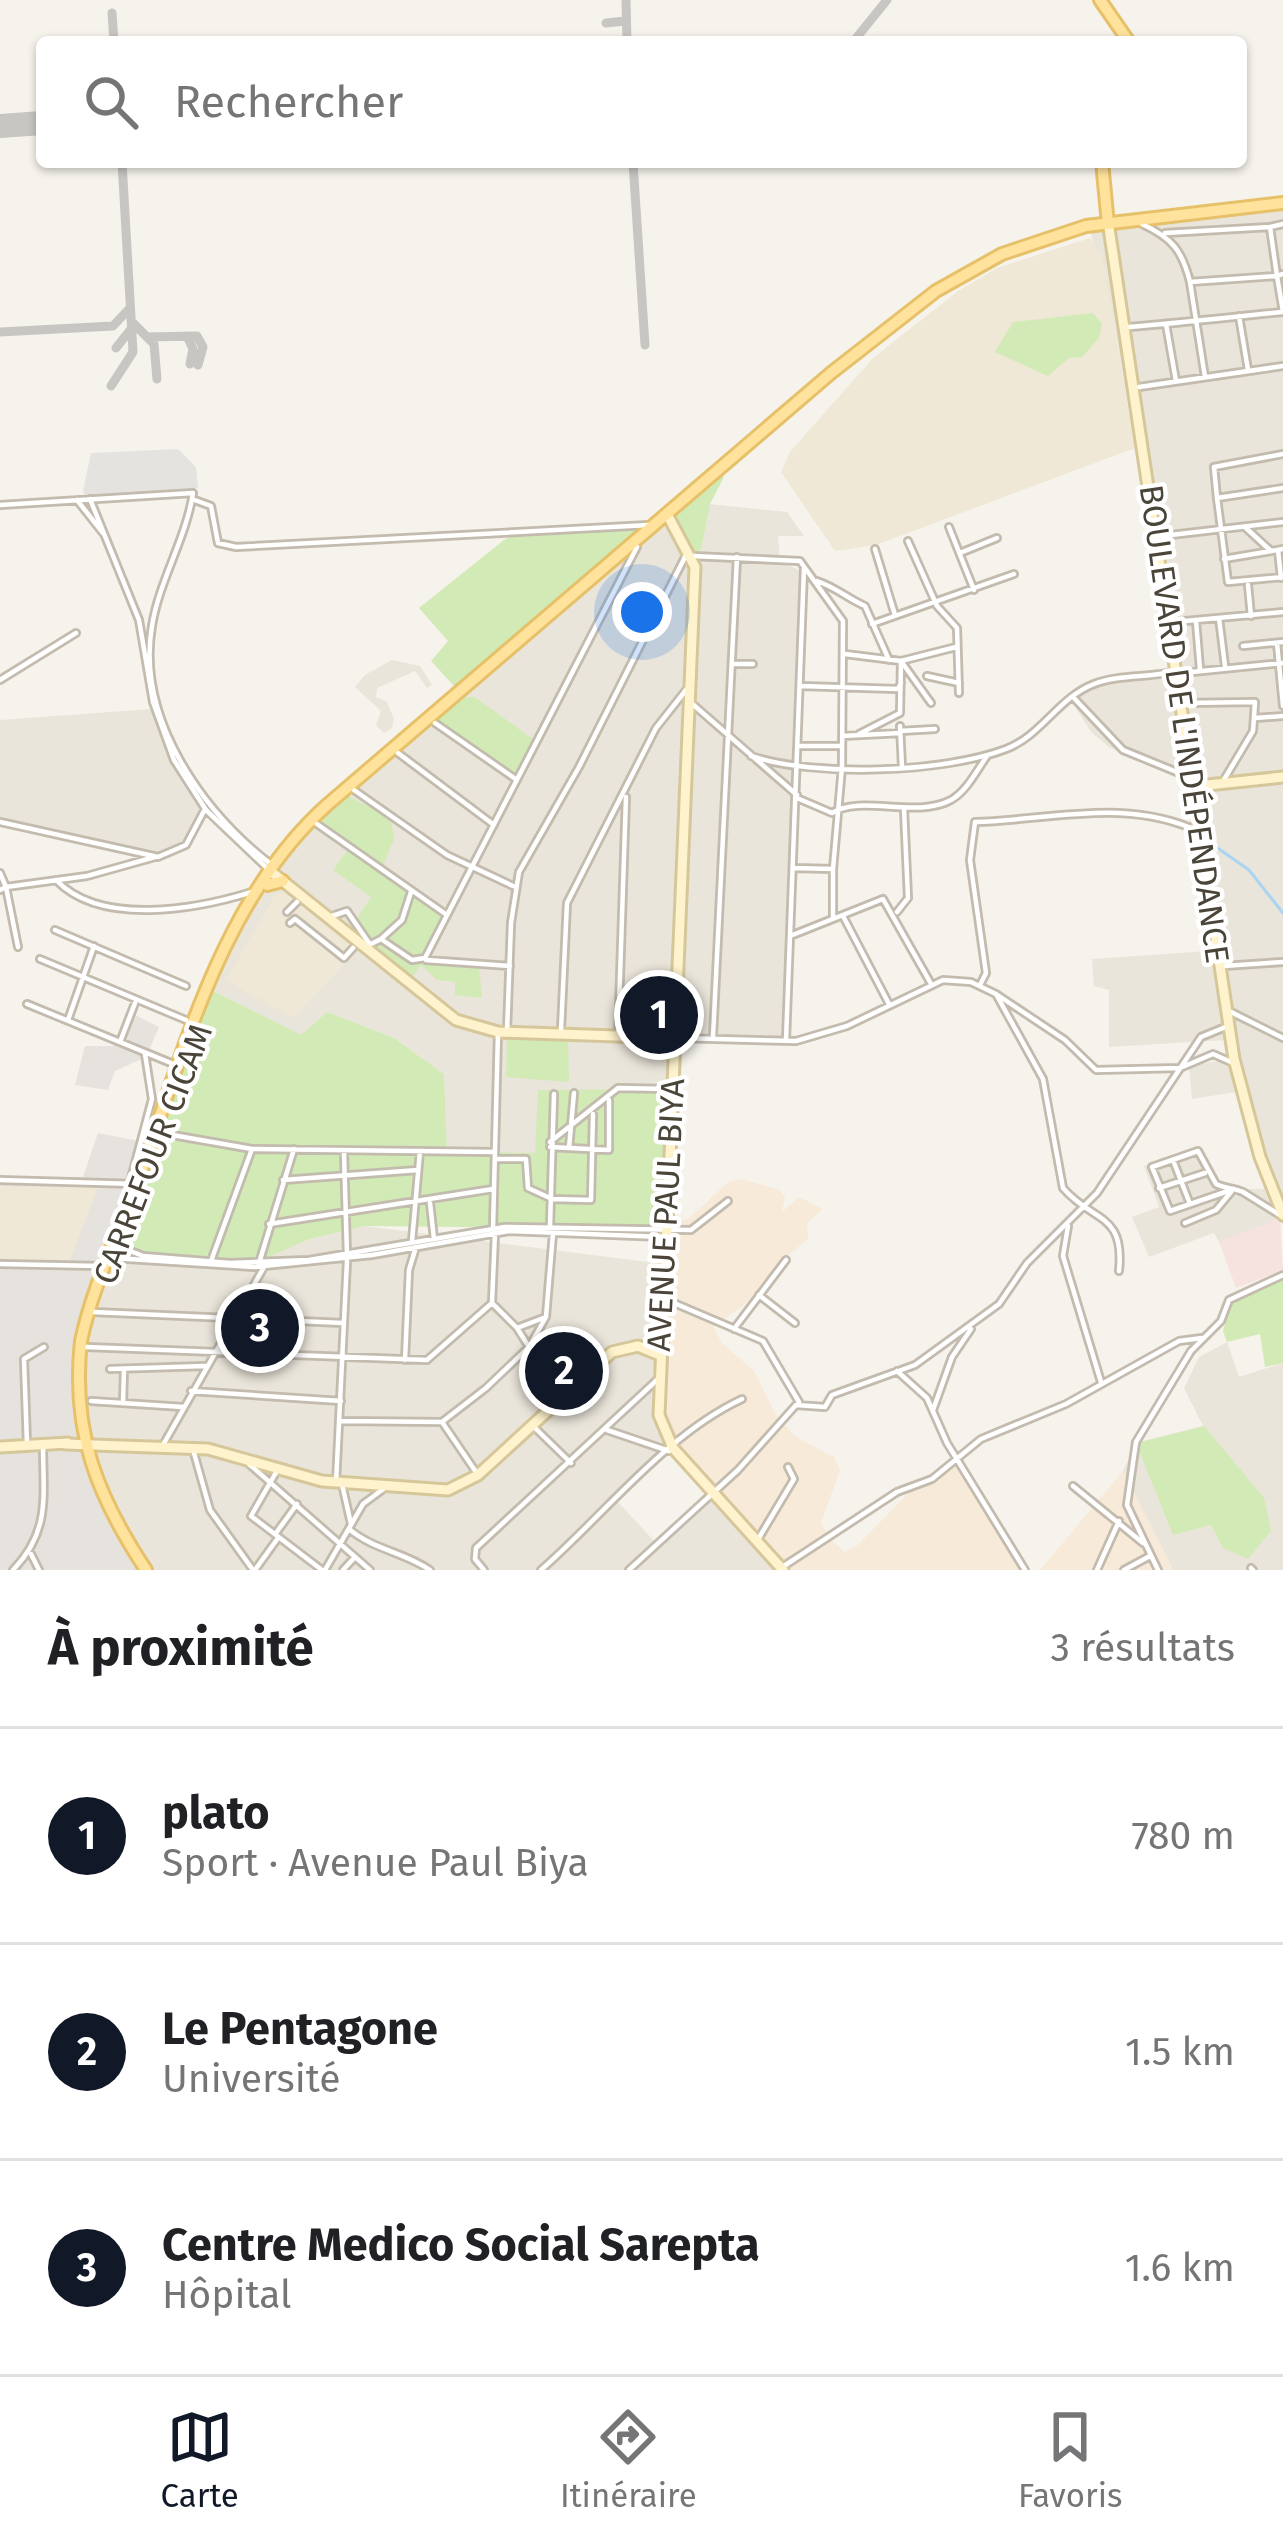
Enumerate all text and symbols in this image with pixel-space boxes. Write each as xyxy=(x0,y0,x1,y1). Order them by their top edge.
search box xyxy=(36,36,1247,168)
icon: search xyxy=(78,69,144,135)
text: Rechercher xyxy=(174,75,403,129)
street label: BOULEVARD DE L'INDÉPENDANCE xyxy=(1131,482,1237,966)
your location xyxy=(612,582,672,642)
pin: 1 xyxy=(620,970,698,1060)
street label: CARREFOUR CICAM xyxy=(85,1018,221,1290)
street label: AVENUE PAUL BIYA xyxy=(639,1077,693,1353)
pin: 3 xyxy=(221,1283,299,1373)
pin: 2 xyxy=(525,1326,603,1416)
text: À proximité xyxy=(48,1617,314,1679)
text: 3 résultats xyxy=(1050,1625,1235,1671)
text: plato xyxy=(162,1786,270,1840)
text: 1 xyxy=(78,1813,96,1859)
text: 780 m xyxy=(1131,1813,1235,1859)
text: Sport · Avenue Paul Biya xyxy=(162,1840,589,1886)
text: Le Pentagone xyxy=(162,2002,438,2056)
text: 2 xyxy=(77,2029,97,2075)
text: 1.5 km xyxy=(1125,2029,1235,2075)
text: Université xyxy=(162,2056,340,2102)
text: Centre Medico Social Sarepta xyxy=(162,2218,760,2272)
text: 3 xyxy=(77,2245,97,2291)
text: 1.6 km xyxy=(1125,2245,1235,2291)
text: Hôpital xyxy=(162,2272,292,2318)
tab: Carte xyxy=(161,2404,239,2516)
tab: Itinéraire xyxy=(560,2404,697,2516)
tab: Favoris xyxy=(1018,2404,1122,2516)

